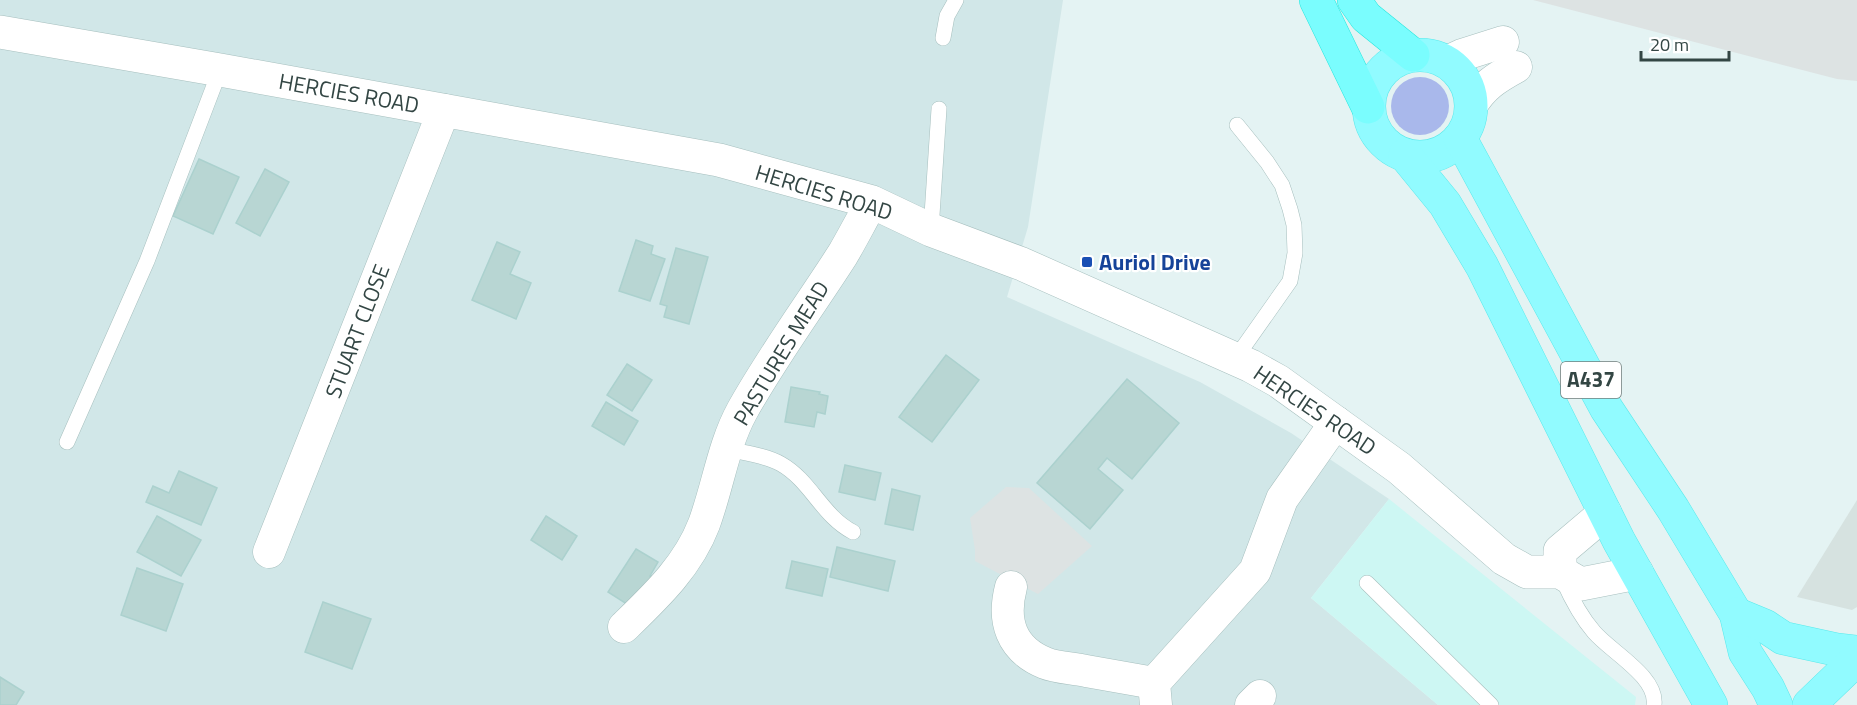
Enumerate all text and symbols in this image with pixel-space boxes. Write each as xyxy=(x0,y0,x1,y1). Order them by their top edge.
scale bar xyxy=(1641,24,1730,62)
text: 20 m xyxy=(1650,31,1689,58)
street label: HERCIES ROAD xyxy=(276,64,422,122)
street label: HERCIES ROAD xyxy=(751,155,897,229)
place label: Auriol Drive xyxy=(1099,245,1211,279)
marker: Auriol Drive xyxy=(1080,255,1094,269)
street label: STUART CLOSE xyxy=(316,259,398,403)
street label: PASTURES MEAD xyxy=(724,274,838,432)
street label: HERCIES ROAD xyxy=(1247,356,1383,464)
road number: A437 xyxy=(1561,362,1621,398)

